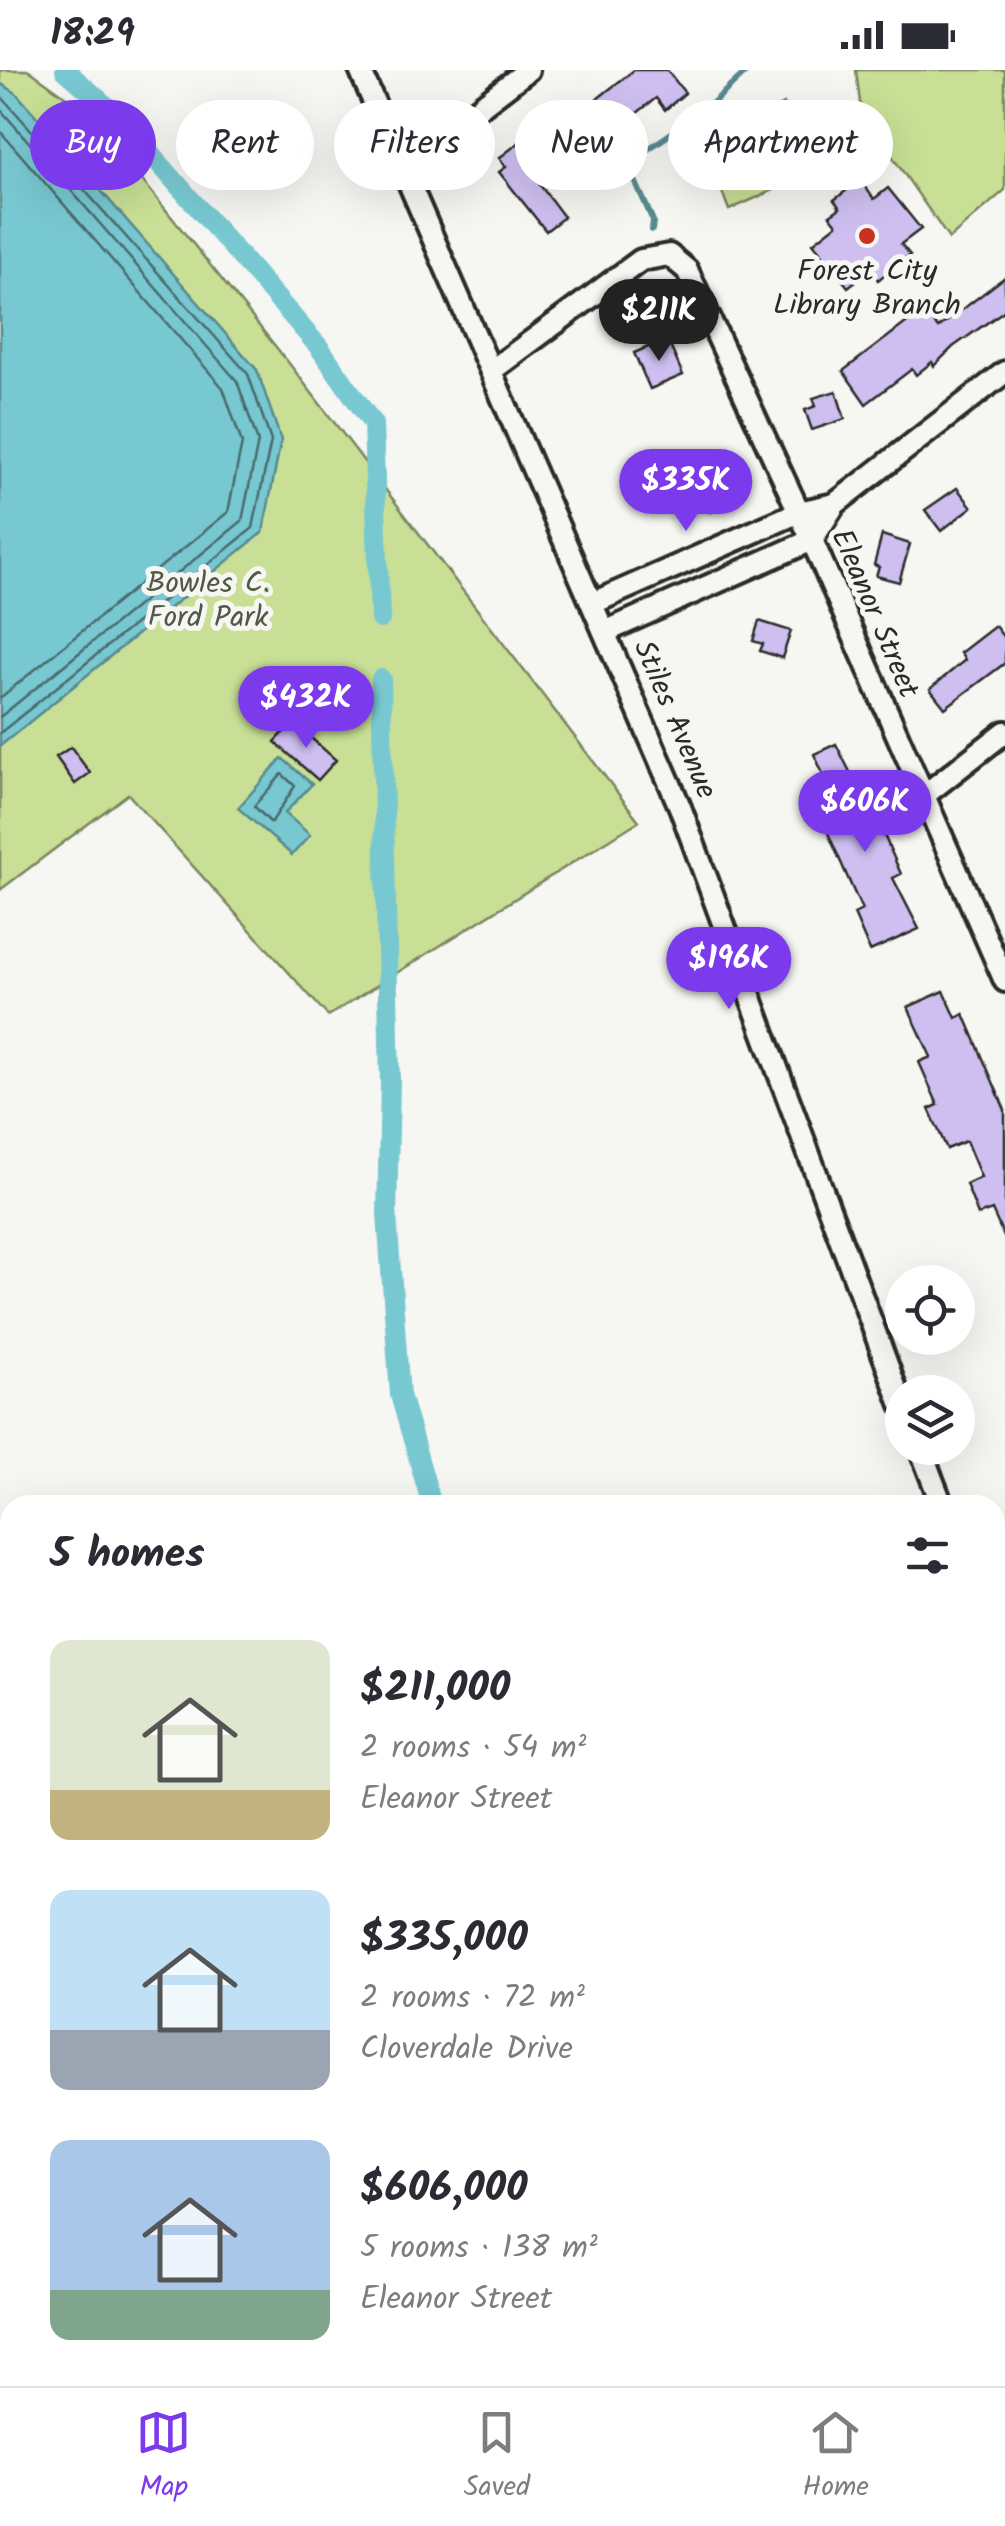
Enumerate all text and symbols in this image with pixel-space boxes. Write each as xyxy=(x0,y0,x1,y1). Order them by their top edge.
text: 18:29 xyxy=(50,5,135,65)
chip: Buy xyxy=(30,100,156,190)
chip: Rent xyxy=(176,100,314,190)
chip: Filters xyxy=(334,100,495,190)
chip: New xyxy=(515,100,648,190)
chip: Apartment xyxy=(668,100,893,190)
marker: Forest City Library Branch xyxy=(856,225,878,247)
place label: Forest City Library Branch xyxy=(773,248,961,330)
pin: $211K xyxy=(589,279,729,364)
text: $211K xyxy=(621,286,697,337)
pin: $335K xyxy=(616,449,756,534)
text: $335K xyxy=(641,456,731,507)
street label: Eleanor Street xyxy=(817,522,932,706)
park label: Bowles C. Ford Park xyxy=(146,560,270,642)
street label: Stiles Avenue xyxy=(619,633,729,807)
pin: $432K xyxy=(236,666,376,751)
text: $432K xyxy=(260,673,352,724)
pin: $606K xyxy=(795,770,935,855)
text: $606K xyxy=(820,777,910,828)
pin: $196K xyxy=(659,927,799,1012)
text: $196K xyxy=(688,934,770,985)
map controls xyxy=(885,1265,975,1465)
button: locate xyxy=(885,1265,975,1355)
button: layers xyxy=(885,1375,975,1465)
text: 5 homes xyxy=(50,1522,205,1589)
icon: filters xyxy=(900,1528,955,1583)
text: $211,000 xyxy=(360,1656,510,1723)
icon: home xyxy=(130,1680,250,1800)
text: 2 rooms · 54 m² xyxy=(360,1723,586,1774)
text: Eleanor Street xyxy=(360,1774,552,1825)
text: $335,000 xyxy=(360,1906,528,1973)
icon: home xyxy=(130,1930,250,2050)
text: 2 rooms · 72 m² xyxy=(360,1973,585,2024)
text: Cloverdale Drive xyxy=(360,2024,573,2075)
text: $606,000 xyxy=(360,2156,528,2223)
icon: home xyxy=(130,2180,250,2300)
text: 5 rooms · 138 m² xyxy=(360,2223,598,2274)
text: Eleanor Street xyxy=(360,2274,552,2325)
tab: Map xyxy=(136,2405,191,2510)
tab: Saved xyxy=(464,2405,530,2510)
tab: Home xyxy=(802,2405,869,2510)

